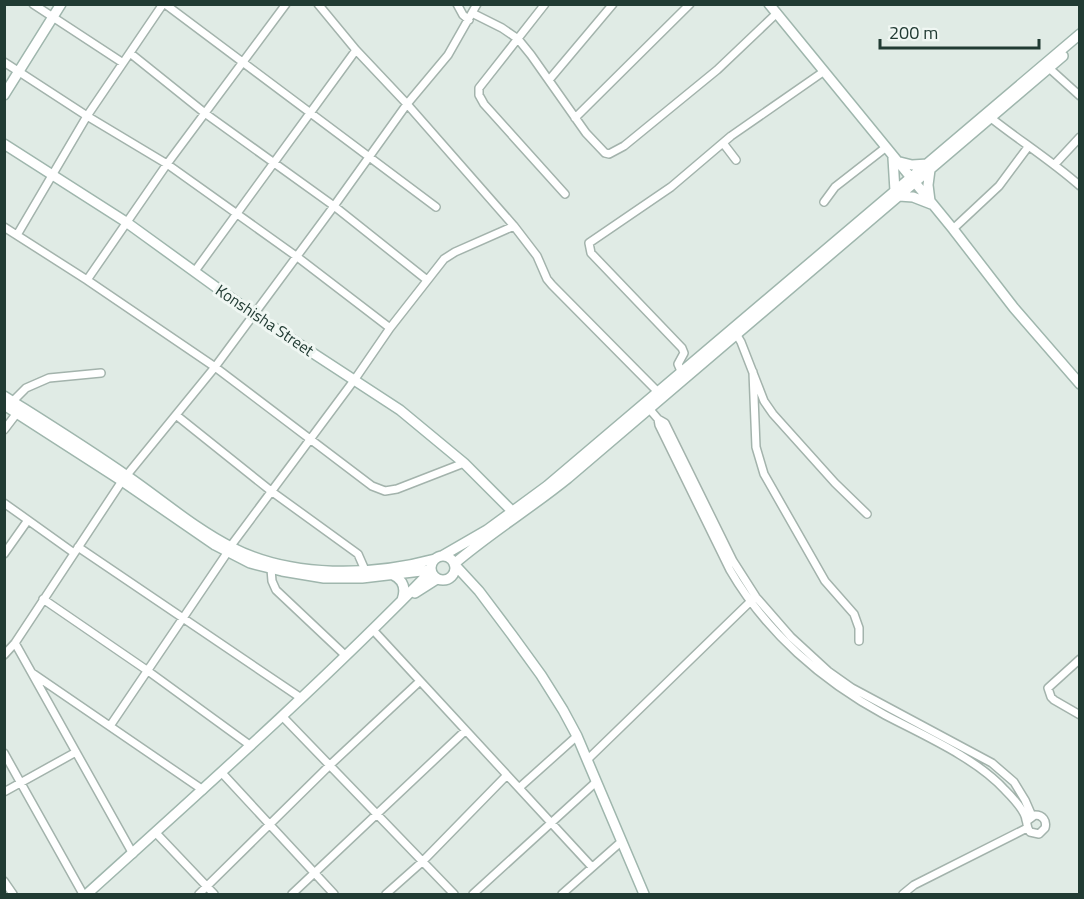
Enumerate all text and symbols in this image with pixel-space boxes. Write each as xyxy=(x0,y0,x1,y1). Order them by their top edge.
scale bar xyxy=(880,12,1039,50)
text: 200 m xyxy=(889,19,938,46)
street label: Konshisha Street xyxy=(211,278,319,362)

